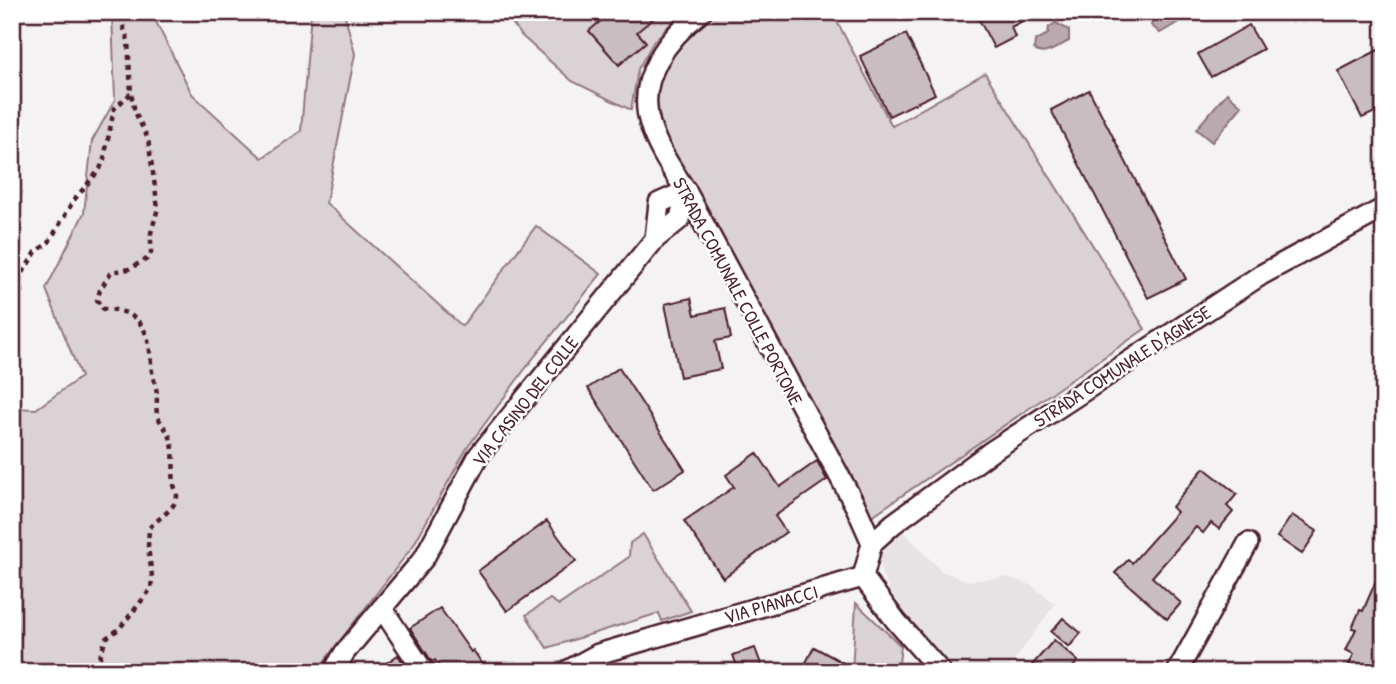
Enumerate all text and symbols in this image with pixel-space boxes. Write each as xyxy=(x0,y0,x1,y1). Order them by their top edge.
street label: STRADA COMUNALE COLLE PORTONE xyxy=(667,173,809,410)
street label: STRADA COMUNALE D'AGNESE xyxy=(1028,299,1216,433)
street label: VIA CASINO DEL COLLE xyxy=(466,330,585,472)
street label: VIA PIANACCI xyxy=(721,578,821,630)

